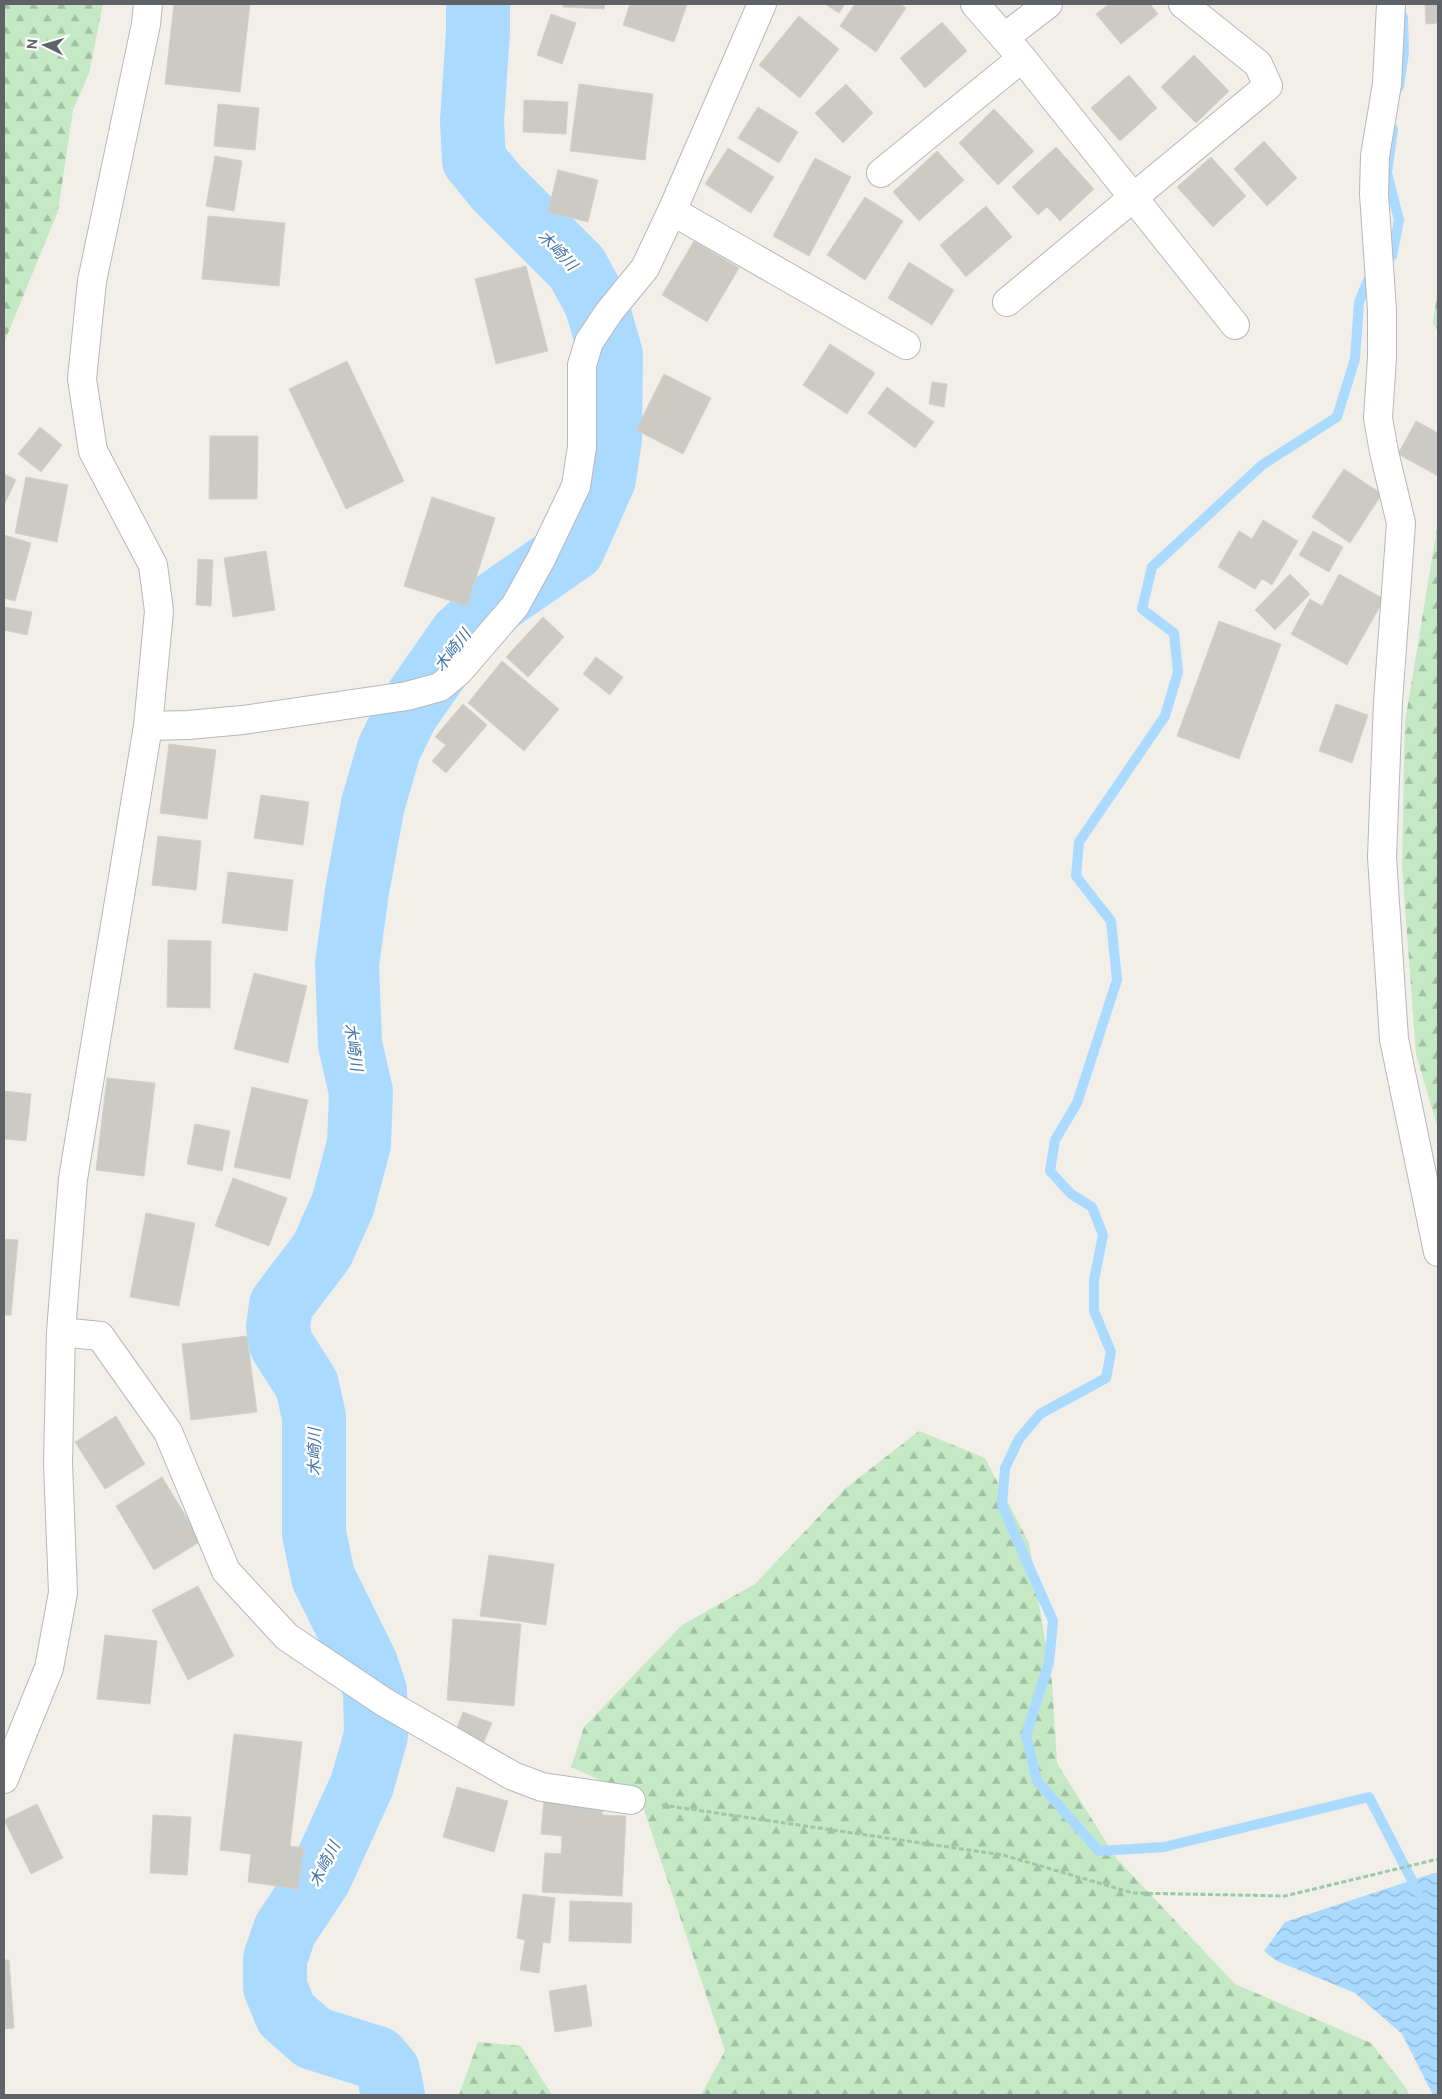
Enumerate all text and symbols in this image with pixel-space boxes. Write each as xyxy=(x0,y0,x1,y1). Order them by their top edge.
north arrow xyxy=(20,20,70,70)
text: N xyxy=(23,38,41,50)
water label: 木崎川 xyxy=(533,226,583,276)
water label: 木崎川 xyxy=(429,623,477,676)
water label: 木崎川 xyxy=(340,1022,368,1074)
water label: 木崎川 xyxy=(304,1426,325,1476)
water label: 木崎川 xyxy=(304,1836,346,1890)

